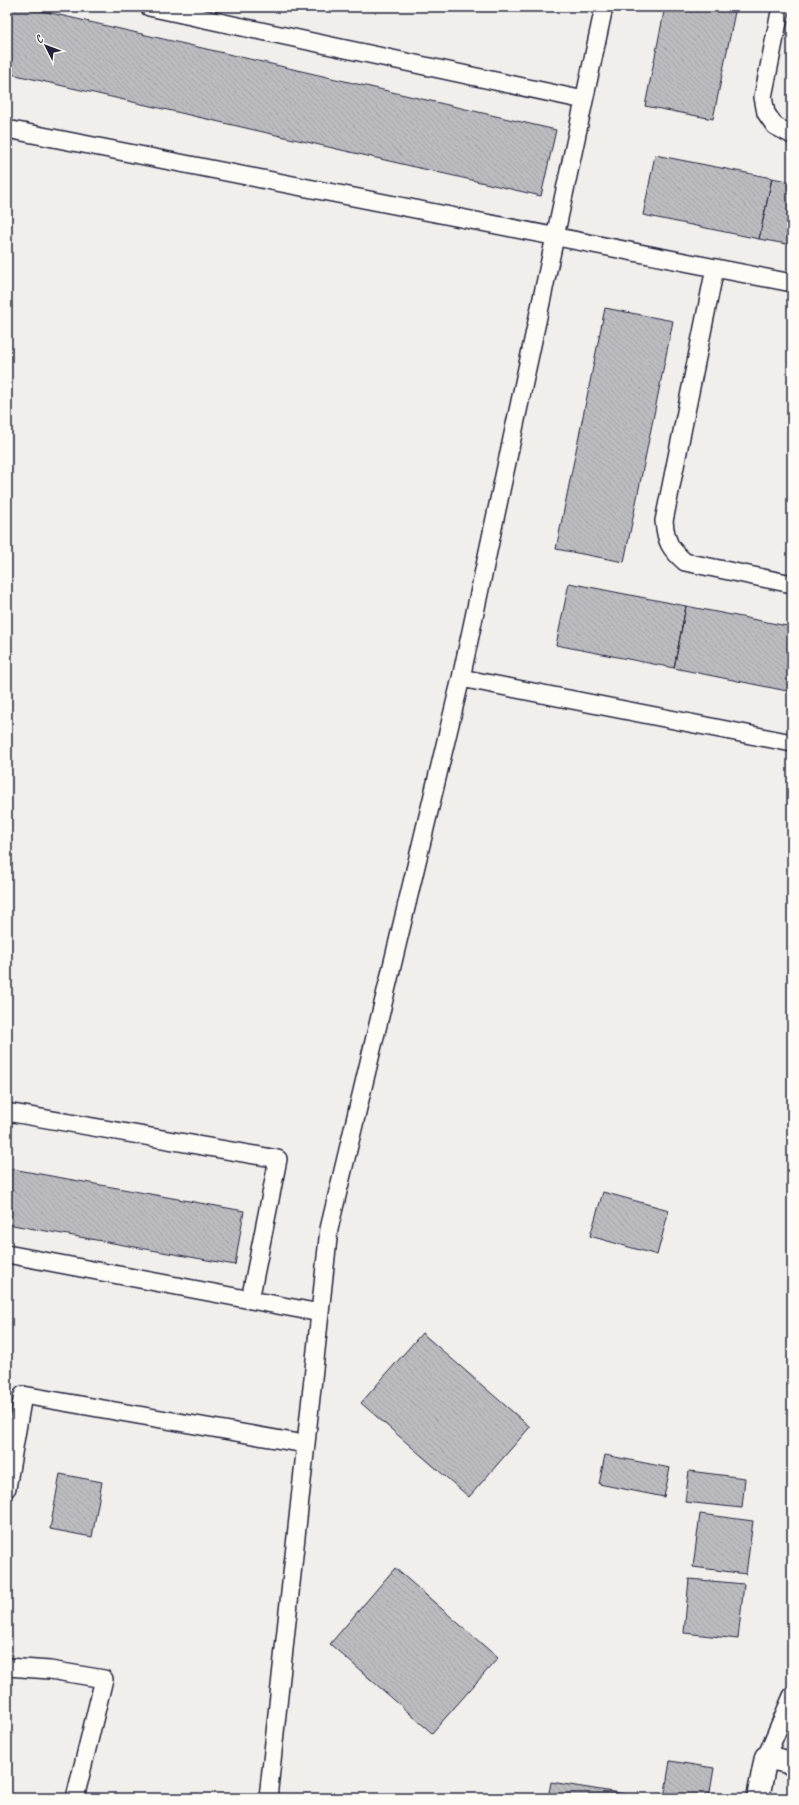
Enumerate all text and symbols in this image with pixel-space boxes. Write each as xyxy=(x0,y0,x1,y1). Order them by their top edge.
north arrow xyxy=(26,26,66,66)
text: С xyxy=(32,31,47,46)

